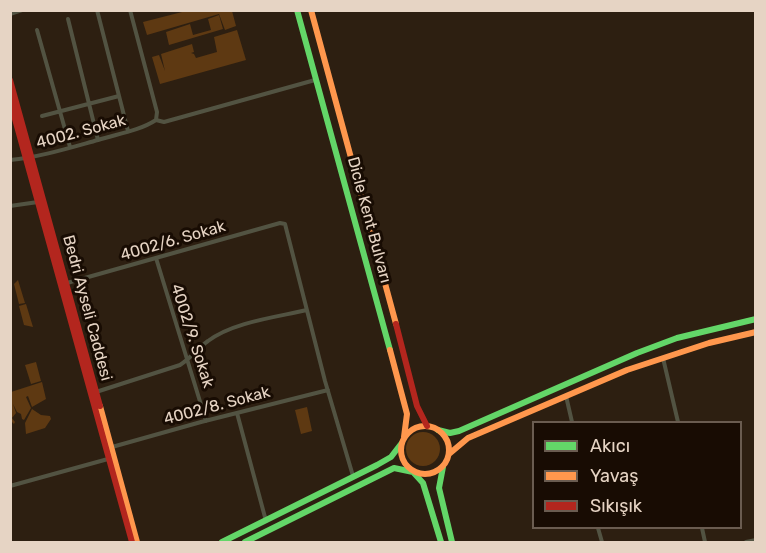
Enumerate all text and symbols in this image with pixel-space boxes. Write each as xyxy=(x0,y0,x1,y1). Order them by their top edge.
street label: 4002. Sokak xyxy=(34,111,128,153)
street label: Dicle Kent Bulvarı xyxy=(343,155,395,285)
street label: 4002/6. Sokak xyxy=(118,217,228,265)
street label: Bedri Ayseli Caddesi xyxy=(58,233,116,383)
street label: 4002/9. Sokak xyxy=(166,282,218,390)
street label: 4002/8. Sokak xyxy=(162,383,272,429)
legend xyxy=(532,421,742,529)
text: Akıcı xyxy=(590,435,630,457)
text: Yavaş xyxy=(590,465,638,487)
text: Sıkışık xyxy=(590,495,642,517)

